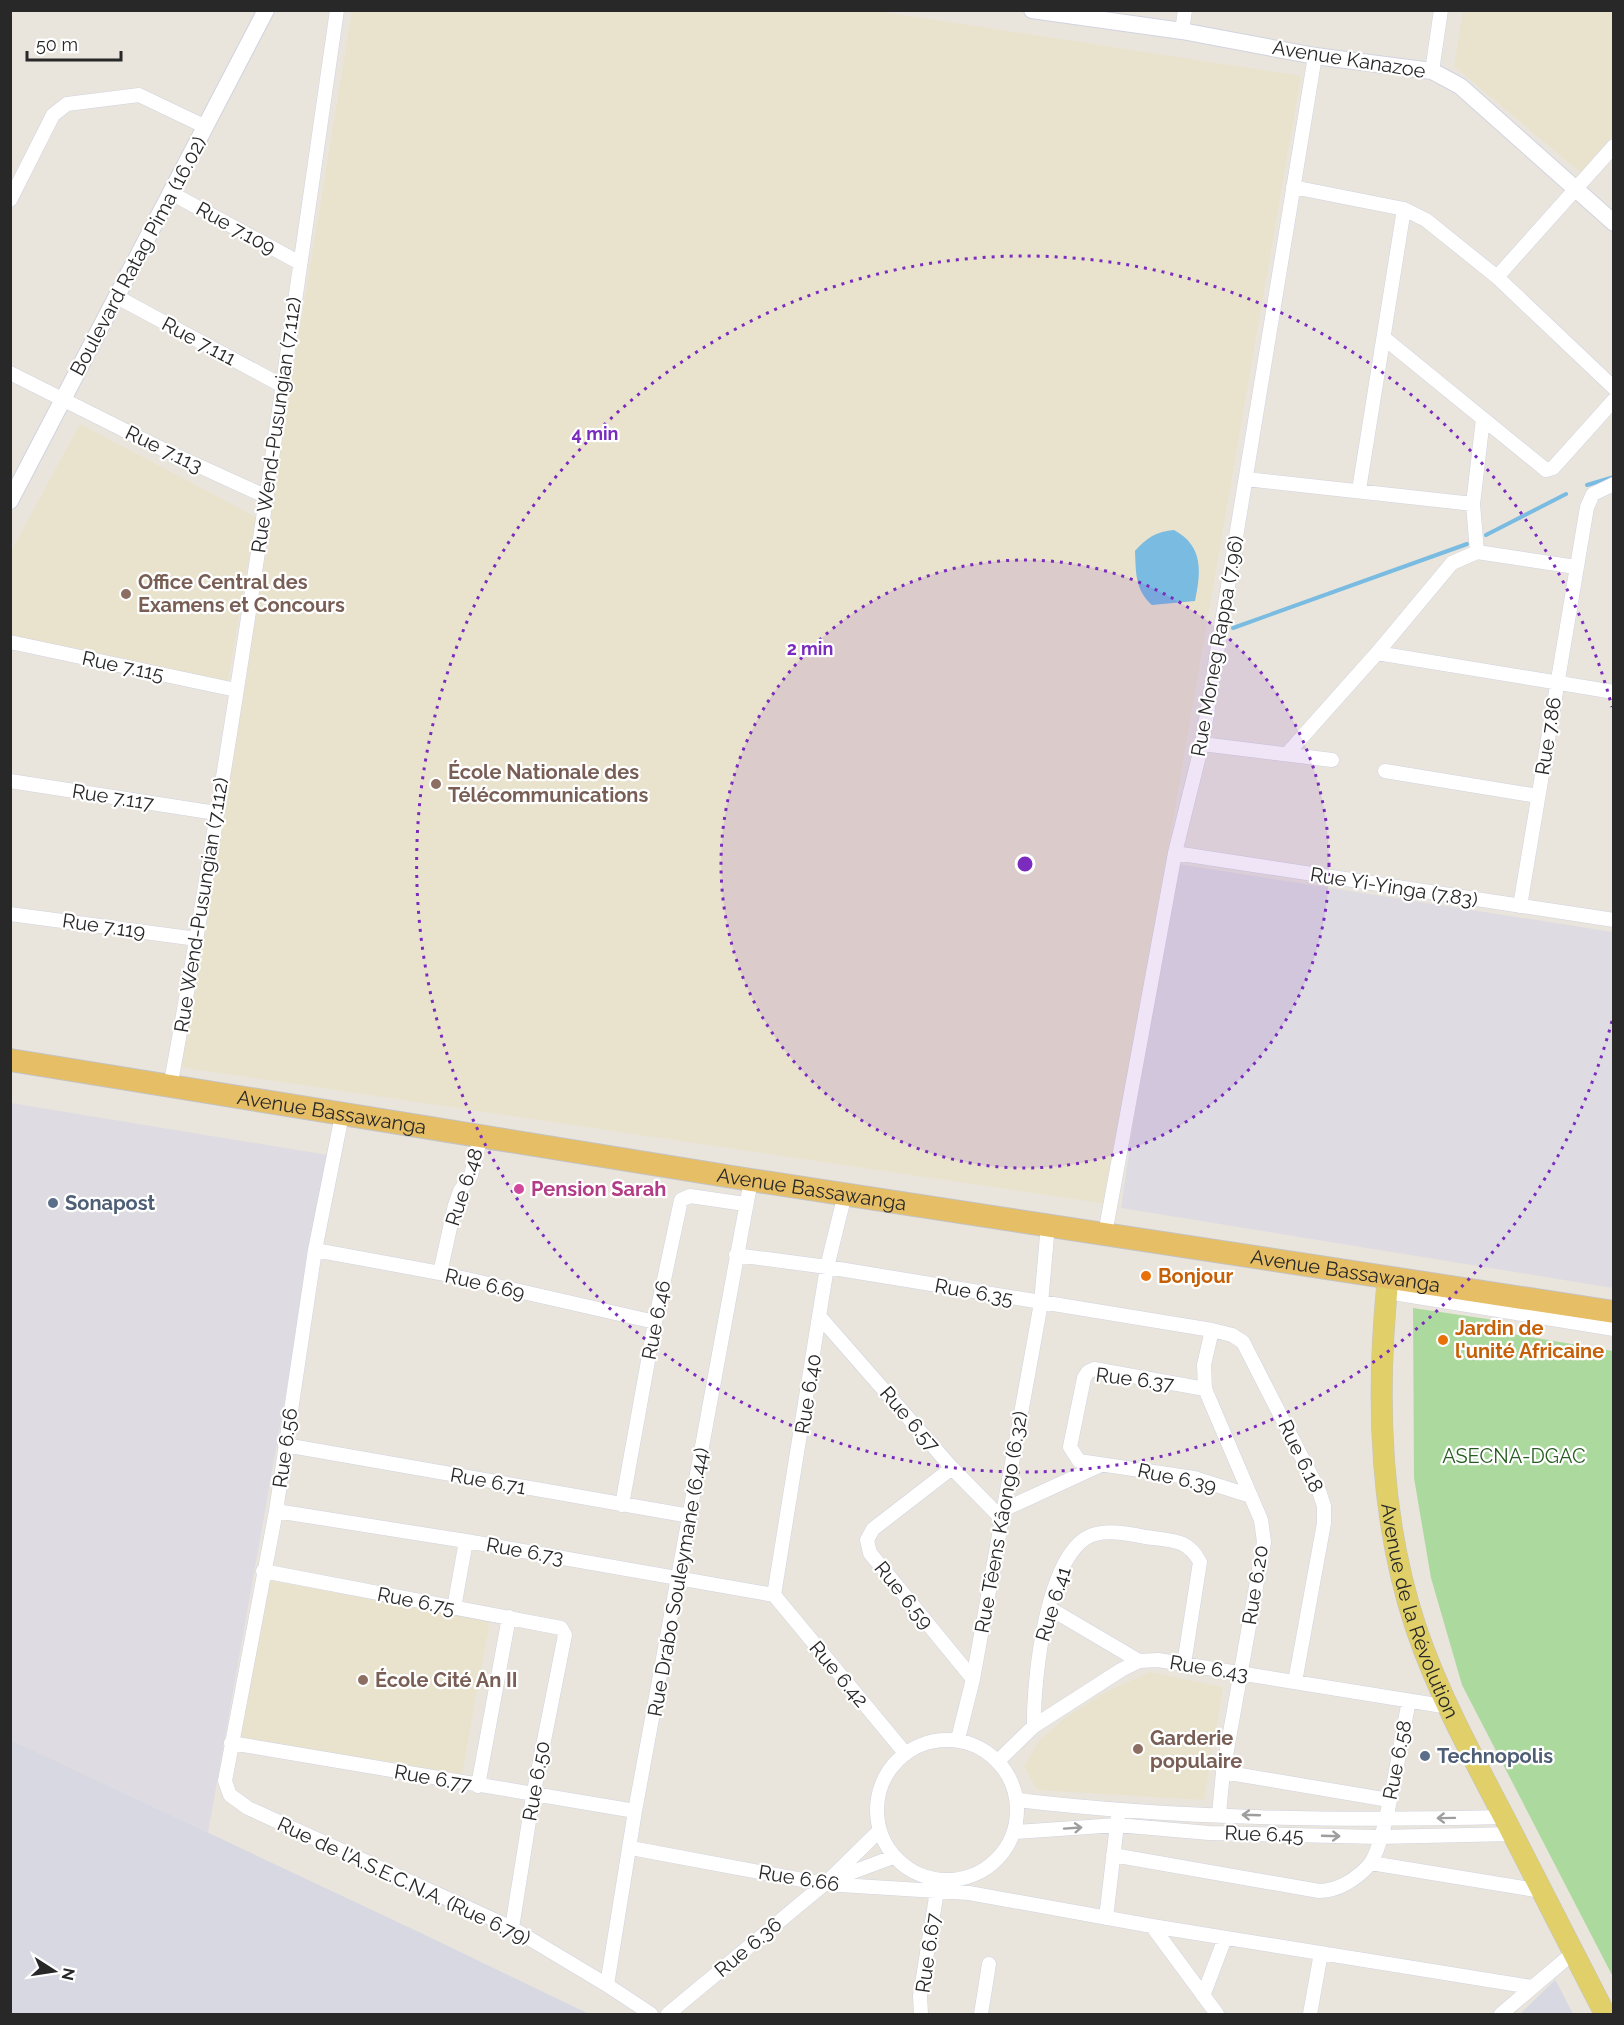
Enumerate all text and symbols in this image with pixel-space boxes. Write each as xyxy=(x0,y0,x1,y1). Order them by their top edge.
scale bar xyxy=(27,24,122,62)
text: 50 m xyxy=(36,34,78,55)
street label: Avenue Kanazoe xyxy=(1271,35,1428,83)
street label: Boulevard Ratag Pima (16.02) xyxy=(65,132,211,380)
street label: Rue 7.109 xyxy=(192,196,280,260)
street label: Rue Wend-Pusungian (7.112) xyxy=(246,296,306,554)
street label: Rue 7.111 xyxy=(158,312,241,371)
street label: Rue 7.113 xyxy=(122,420,206,478)
text: 4 min xyxy=(572,423,618,444)
street label: Rue Moneg Rappa (7.96) xyxy=(1186,534,1248,758)
place label: Office Central des Examens et Concours xyxy=(138,570,345,617)
marker: Office Central des Examens et Concours xyxy=(119,587,133,601)
text: 2 min xyxy=(787,638,833,659)
street label: Rue 7.115 xyxy=(80,646,166,686)
street label: Rue 7.86 xyxy=(1530,695,1566,777)
place label: École Nationale des Télécommunications xyxy=(448,760,648,807)
street label: Rue Wend-Pusungian (7.112) xyxy=(169,776,233,1034)
marker: École Nationale des Télécommunications xyxy=(429,777,443,791)
street label: Rue 7.117 xyxy=(70,779,156,815)
centre of rings xyxy=(1015,854,1035,874)
street label: Rue Yi-Yinga (7.83) xyxy=(1309,862,1479,912)
street label: Rue 7.119 xyxy=(61,908,147,944)
street label: Avenue Bassawanga xyxy=(235,1085,428,1139)
street label: Rue 6.48 xyxy=(440,1145,488,1229)
street label: Avenue Bassawanga xyxy=(715,1163,908,1216)
place label: Pension Sarah xyxy=(531,1177,666,1201)
marker: Pension Sarah xyxy=(512,1182,526,1196)
place label: Sonapost xyxy=(65,1191,156,1215)
marker: Sonapost xyxy=(46,1196,60,1210)
street label: Avenue Bassawanga xyxy=(1249,1245,1442,1297)
street label: Rue 6.69 xyxy=(443,1263,527,1305)
place label: Bonjour xyxy=(1158,1264,1234,1288)
marker: Bonjour xyxy=(1139,1269,1153,1283)
street label: Rue 6.35 xyxy=(933,1273,1015,1311)
street label: Rue 6.46 xyxy=(637,1278,675,1362)
place label: Jardin de l'unité Africaine xyxy=(1455,1316,1604,1363)
marker: Jardin de l'unité Africaine xyxy=(1436,1333,1450,1347)
street label: Rue 6.40 xyxy=(790,1352,826,1436)
street label: Rue 6.37 xyxy=(1094,1362,1176,1396)
street label: Rue 6.57 xyxy=(875,1381,945,1457)
street label: Rue 6.56 xyxy=(268,1407,302,1489)
street label: Rue Têens Kâongo (6.32) xyxy=(970,1409,1032,1635)
street label: Rue 6.18 xyxy=(1273,1416,1329,1496)
park label: ASECNA-DGAC xyxy=(1442,1444,1586,1468)
street label: Rue Drabo Souleymane (6.44) xyxy=(642,1446,714,1718)
street label: Rue 6.39 xyxy=(1135,1458,1219,1498)
street label: Rue 6.71 xyxy=(448,1463,528,1500)
street label: Avenue de la Révolution xyxy=(1376,1502,1464,1722)
street label: Rue 6.73 xyxy=(484,1532,566,1570)
street label: Rue 6.20 xyxy=(1237,1544,1273,1626)
street label: Rue 6.59 xyxy=(869,1556,939,1634)
street label: Rue 6.41 xyxy=(1030,1563,1076,1644)
street label: Rue 6.75 xyxy=(375,1582,457,1620)
street label: Rue 6.42 xyxy=(804,1636,874,1712)
street label: Rue 6.43 xyxy=(1168,1650,1250,1686)
place label: École Cité An II xyxy=(375,1668,518,1692)
marker: École Cité An II xyxy=(356,1673,370,1687)
street label: Rue 6.58 xyxy=(1378,1718,1416,1802)
place label: Garderie populaire xyxy=(1150,1726,1242,1773)
street label: Rue 6.50 xyxy=(517,1739,555,1823)
marker: Garderie populaire xyxy=(1131,1742,1145,1756)
place label: Technopolis xyxy=(1437,1744,1553,1768)
marker: Technopolis xyxy=(1418,1749,1432,1763)
street label: Rue 6.77 xyxy=(392,1759,474,1797)
one-way arrow xyxy=(1241,1809,1261,1820)
street label: Rue de l'A.S.E.C.N.A. (Rue 6.79) xyxy=(274,1812,534,1950)
one-way arrow xyxy=(1436,1812,1456,1824)
street label: Rue 6.45 xyxy=(1224,1821,1304,1847)
one-way arrow xyxy=(1063,1822,1083,1833)
one-way arrow xyxy=(1320,1830,1340,1842)
street label: Rue 6.66 xyxy=(757,1860,841,1896)
street label: Rue 6.67 xyxy=(911,1911,946,1994)
street label: Rue 6.36 xyxy=(710,1912,786,1982)
north arrow xyxy=(24,1941,84,2001)
text: N xyxy=(58,1966,79,1982)

